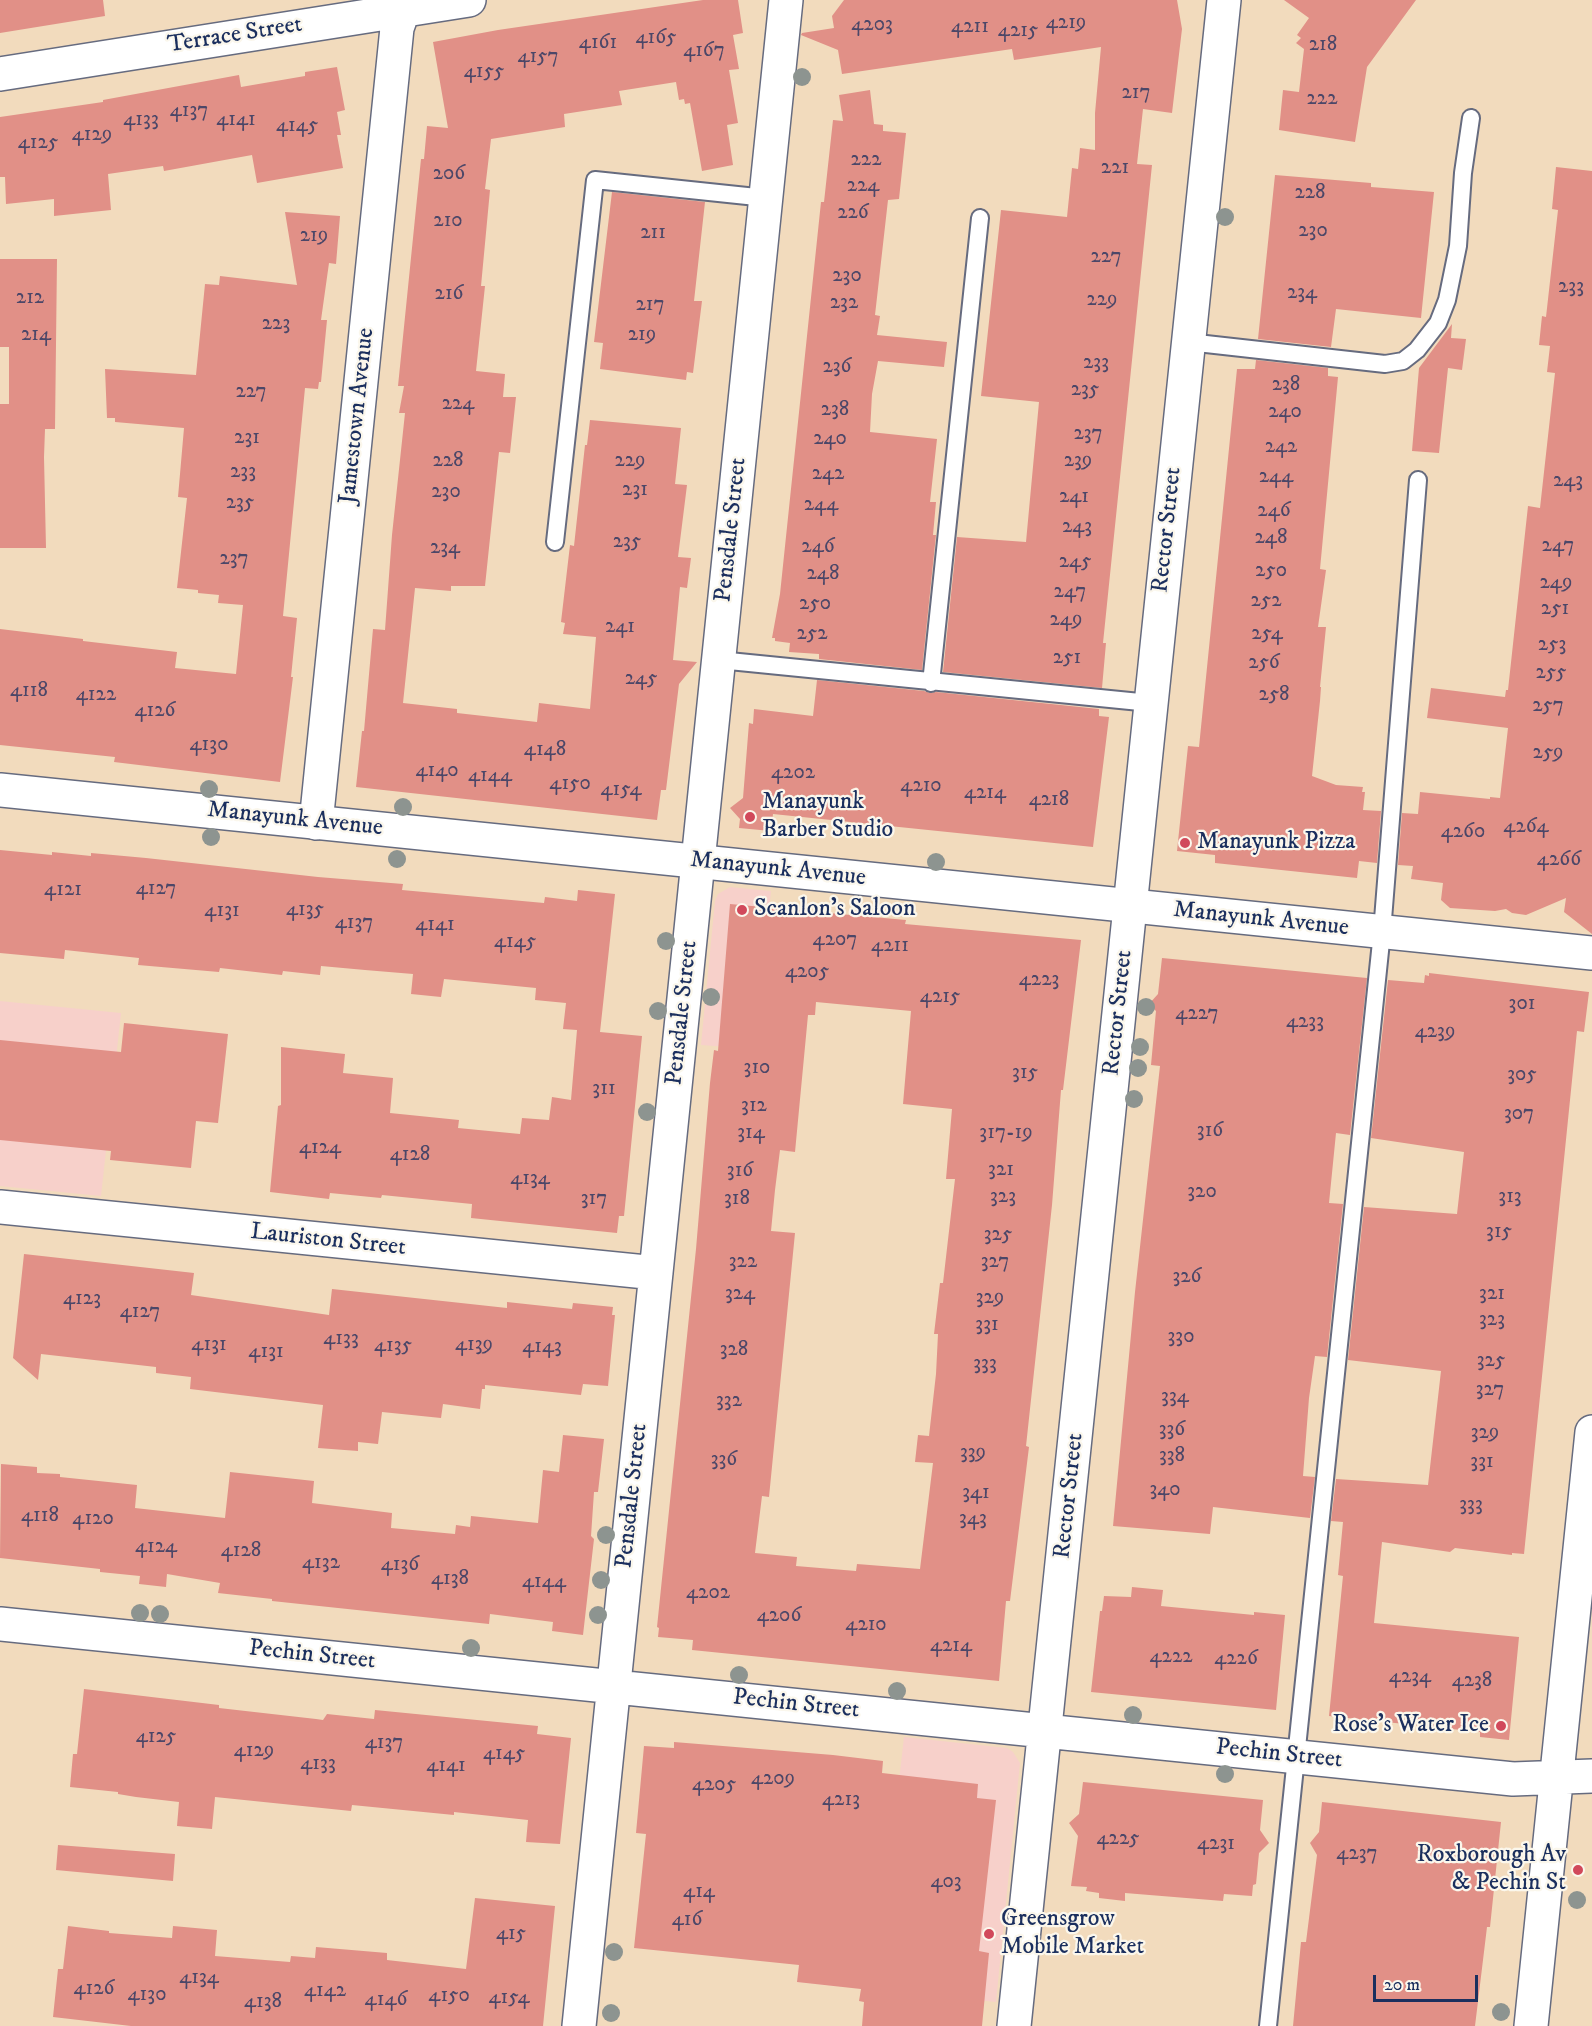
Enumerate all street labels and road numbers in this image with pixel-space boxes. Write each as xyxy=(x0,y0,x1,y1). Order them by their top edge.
street label: Terrace Street xyxy=(166,11,304,61)
street label: Jamestown Avenue xyxy=(334,327,382,505)
street label: Pensdale Street xyxy=(710,456,754,604)
street label: Rector Street xyxy=(1147,466,1189,594)
street label: Manayunk Avenue xyxy=(206,796,384,844)
street label: Manayunk Avenue xyxy=(689,846,867,894)
street label: Manayunk Avenue xyxy=(1172,896,1350,944)
street label: Pensdale Street xyxy=(661,939,705,1087)
street label: Rector Street xyxy=(1098,949,1140,1077)
street label: Lauriston Street xyxy=(249,1219,407,1263)
street label: Pensdale Street xyxy=(611,1422,655,1570)
street label: Rector Street xyxy=(1049,1432,1091,1560)
street label: Pechin Street xyxy=(247,1635,377,1677)
street label: Pechin Street xyxy=(731,1684,861,1726)
street label: Pechin Street xyxy=(1214,1734,1344,1776)

